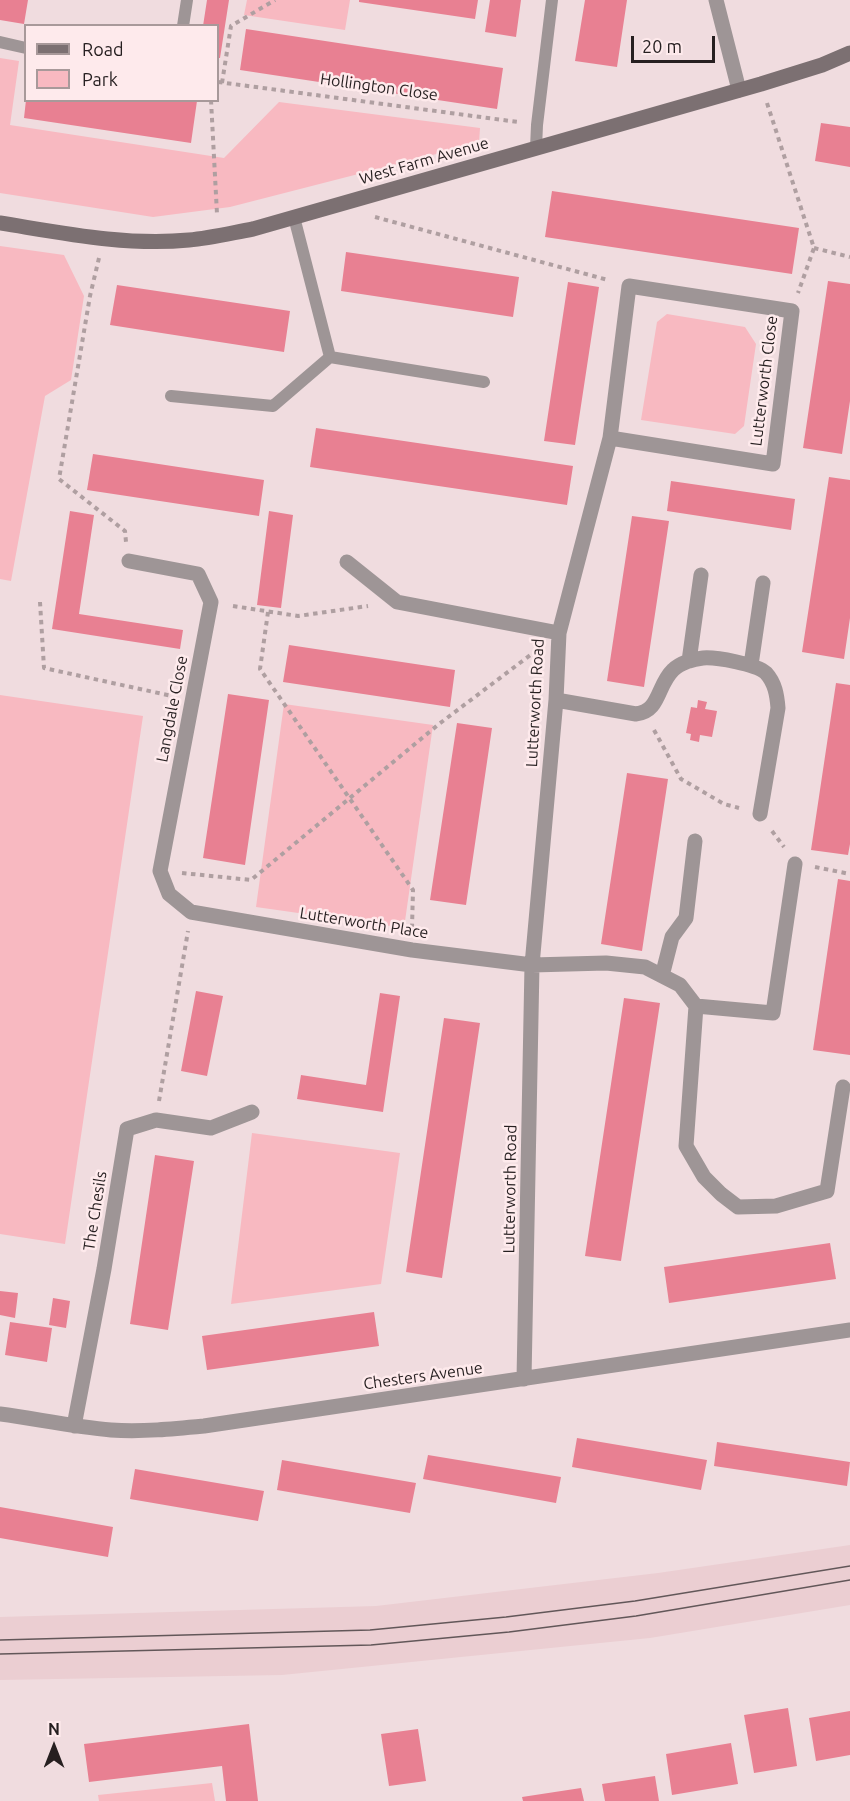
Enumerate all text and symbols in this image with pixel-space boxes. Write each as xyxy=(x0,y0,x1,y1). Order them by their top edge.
legend xyxy=(24,24,219,102)
scale bar xyxy=(634,24,718,62)
text: 20 m xyxy=(642,36,682,56)
text: Road xyxy=(82,39,124,59)
text: Park xyxy=(82,69,118,89)
street label: Hollington Close xyxy=(319,69,439,105)
street label: West Farm Avenue xyxy=(357,133,491,189)
street label: Lutterworth Close xyxy=(746,315,782,447)
street label: Lutterworth Road xyxy=(522,638,548,768)
street label: Langdale Close xyxy=(152,654,192,764)
street label: Lutterworth Place xyxy=(298,903,430,943)
street label: Lutterworth Road xyxy=(499,1124,521,1254)
street label: The Chesils xyxy=(79,1170,111,1252)
street label: Chesters Avenue xyxy=(362,1358,484,1394)
north arrow xyxy=(24,1717,84,1777)
text: N xyxy=(48,1720,60,1738)

